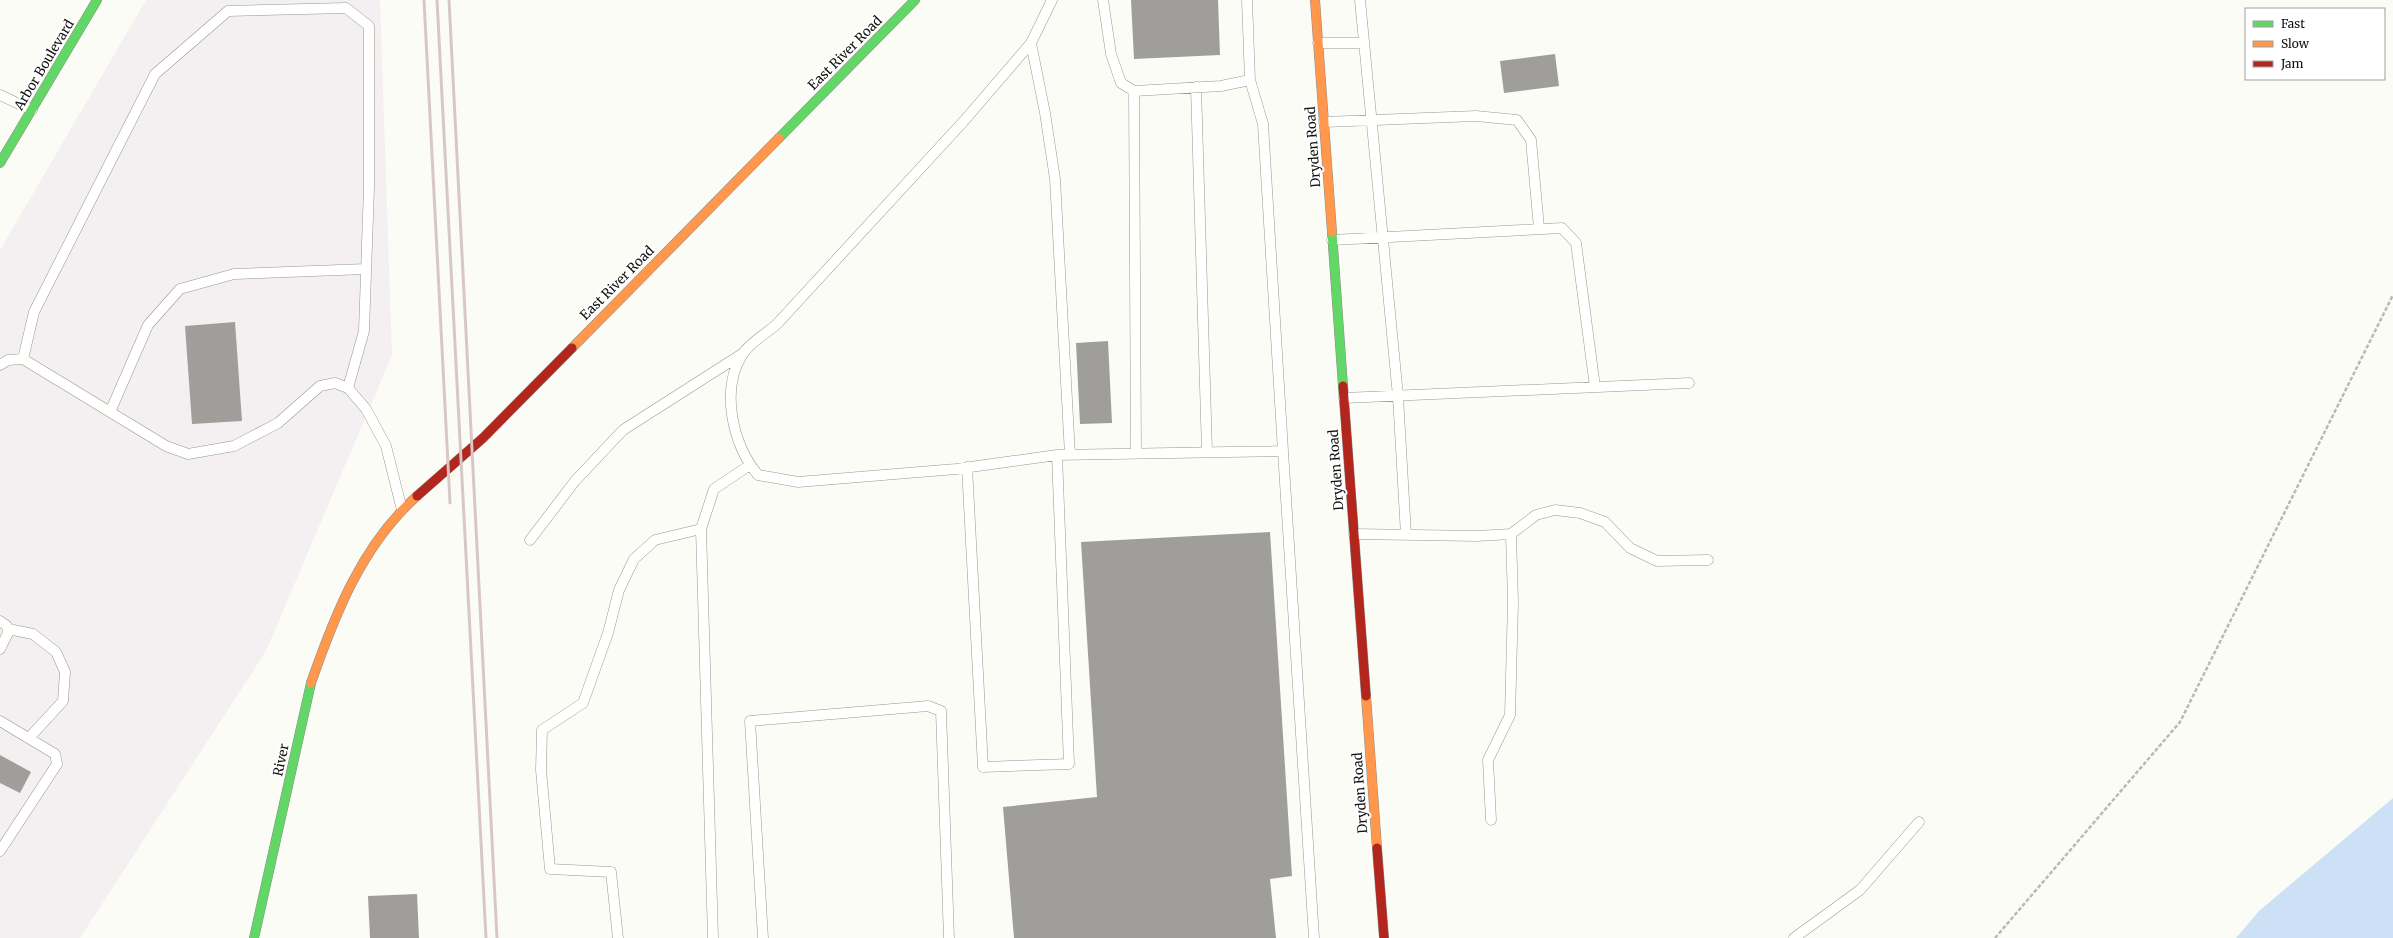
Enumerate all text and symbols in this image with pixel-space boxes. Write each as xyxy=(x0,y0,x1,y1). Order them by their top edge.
legend xyxy=(2245,8,2385,80)
street label: East River Road xyxy=(804,12,886,94)
street label: Arbor Boulevard xyxy=(10,16,78,114)
text: Fast xyxy=(2281,16,2305,31)
text: Slow xyxy=(2281,36,2310,51)
text: Jam xyxy=(2280,56,2304,71)
street label: Dryden Road xyxy=(1302,106,1324,188)
street label: East River Road xyxy=(576,242,658,324)
street label: Dryden Road xyxy=(1325,429,1347,511)
street label: River xyxy=(269,742,293,778)
street label: Dryden Road xyxy=(1349,752,1371,834)

